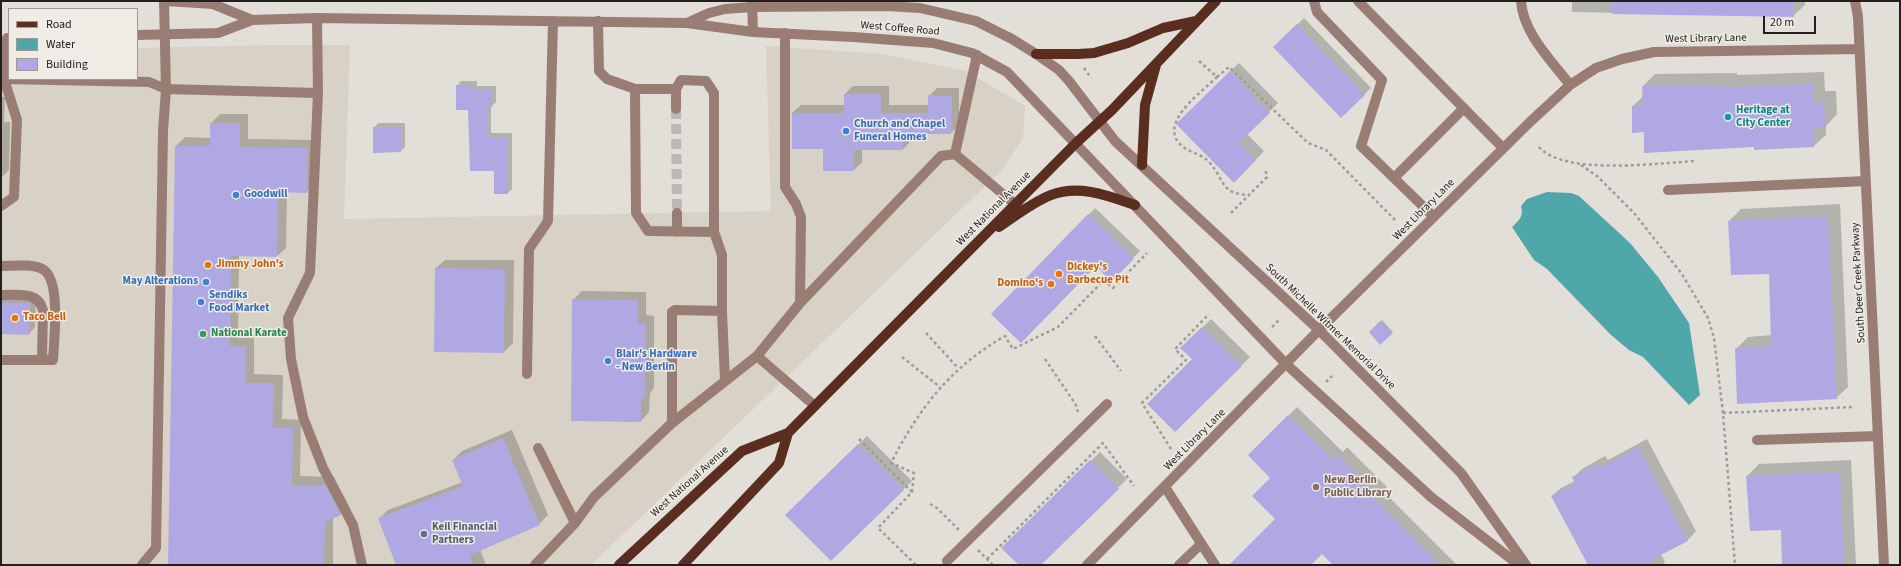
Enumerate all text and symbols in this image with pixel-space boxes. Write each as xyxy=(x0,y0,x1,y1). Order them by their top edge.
legend xyxy=(8,8,138,80)
scale bar xyxy=(1765,8,1818,34)
text: 20 m xyxy=(1770,14,1794,31)
text: Road xyxy=(46,16,72,33)
street label: West Coffee Road xyxy=(860,19,940,39)
street label: West Library Lane xyxy=(1665,32,1747,46)
text: Water xyxy=(46,36,75,53)
text: Building xyxy=(46,56,88,73)
place label: Heritage at City Center xyxy=(1736,104,1790,130)
marker: Heritage at City Center xyxy=(1723,112,1733,122)
place label: Church and Chapel Funeral Homes xyxy=(854,118,945,144)
marker: Church and Chapel Funeral Homes xyxy=(841,126,851,136)
street label: West National Avenue xyxy=(954,169,1034,249)
street label: West Library Lane xyxy=(1391,177,1457,243)
place label: Goodwill xyxy=(244,188,287,202)
marker: Goodwill xyxy=(231,190,241,200)
street label: South Deer Creek Parkway xyxy=(1849,222,1869,344)
place label: Jimmy John's xyxy=(216,258,284,272)
marker: Jimmy John's xyxy=(203,260,213,270)
place label: Dickey's Barbecue Pit xyxy=(1067,261,1129,287)
street label: South Michelle Witmer Memorial Drive xyxy=(1262,261,1398,393)
marker: Dickey's Barbecue Pit xyxy=(1054,269,1064,279)
place label: May Alterations xyxy=(123,275,198,289)
marker: May Alterations xyxy=(201,277,211,287)
place label: Domino's xyxy=(997,277,1043,291)
marker: Domino's xyxy=(1046,279,1056,289)
place label: Sendiks Food Market xyxy=(209,289,269,315)
marker: Sendiks Food Market xyxy=(196,297,206,307)
place label: Taco Bell xyxy=(23,311,66,325)
marker: Taco Bell xyxy=(10,313,20,323)
place label: National Karate xyxy=(211,327,287,341)
marker: National Karate xyxy=(198,329,208,339)
place label: Blair's Hardware - New Berlin xyxy=(616,348,697,374)
marker: Blair's Hardware - New Berlin xyxy=(603,356,613,366)
street label: West Library Lane xyxy=(1162,407,1228,473)
street label: West National Avenue xyxy=(649,444,731,520)
place label: New Berlin Public Library xyxy=(1324,474,1392,500)
marker: New Berlin Public Library xyxy=(1311,482,1321,492)
place label: Keil Financial Partners xyxy=(432,521,497,547)
marker: Keil Financial Partners xyxy=(419,529,429,539)

